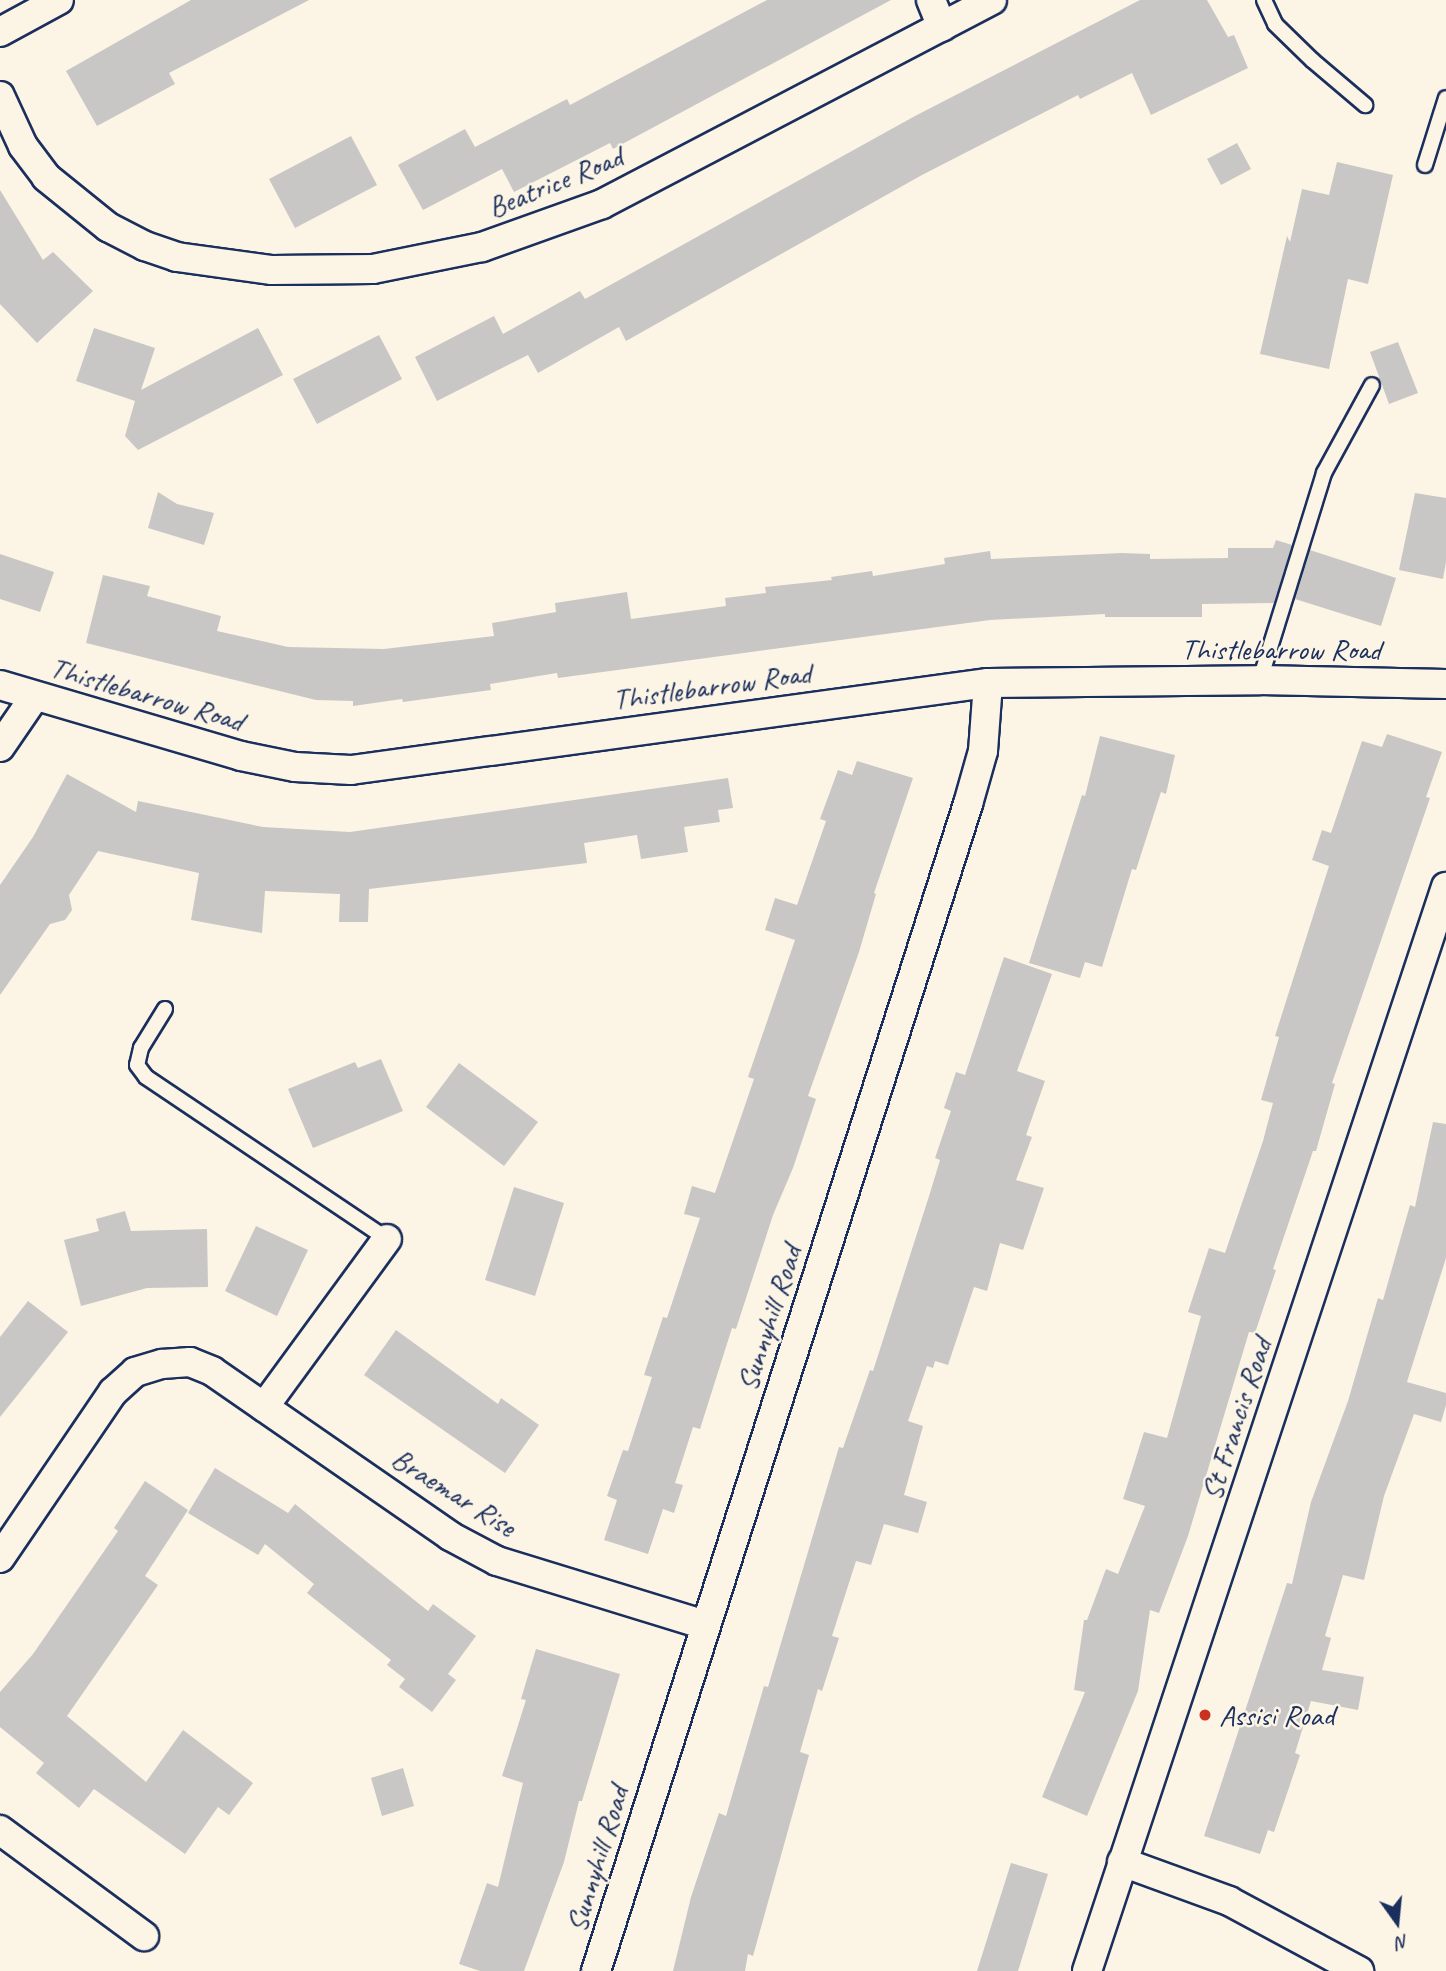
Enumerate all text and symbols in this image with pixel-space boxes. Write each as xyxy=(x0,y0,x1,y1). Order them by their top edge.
street label: Beatrice Road xyxy=(482,139,628,225)
street label: Thistlebarrow Road xyxy=(1181,631,1381,667)
street label: Thistlebarrow Road xyxy=(46,649,248,739)
street label: Thistlebarrow Road xyxy=(611,654,813,718)
street label: Sunnyhill Road xyxy=(729,1241,809,1395)
street label: St Francis Road xyxy=(1193,1334,1279,1504)
street label: Braemar Rise xyxy=(385,1440,523,1544)
place label: Assisi Road xyxy=(1219,1697,1333,1733)
marker: Assisi Road xyxy=(1197,1707,1213,1723)
street label: Sunnyhill Road xyxy=(558,1782,636,1936)
north arrow xyxy=(1362,1887,1432,1957)
text: N xyxy=(1394,1929,1411,1955)

